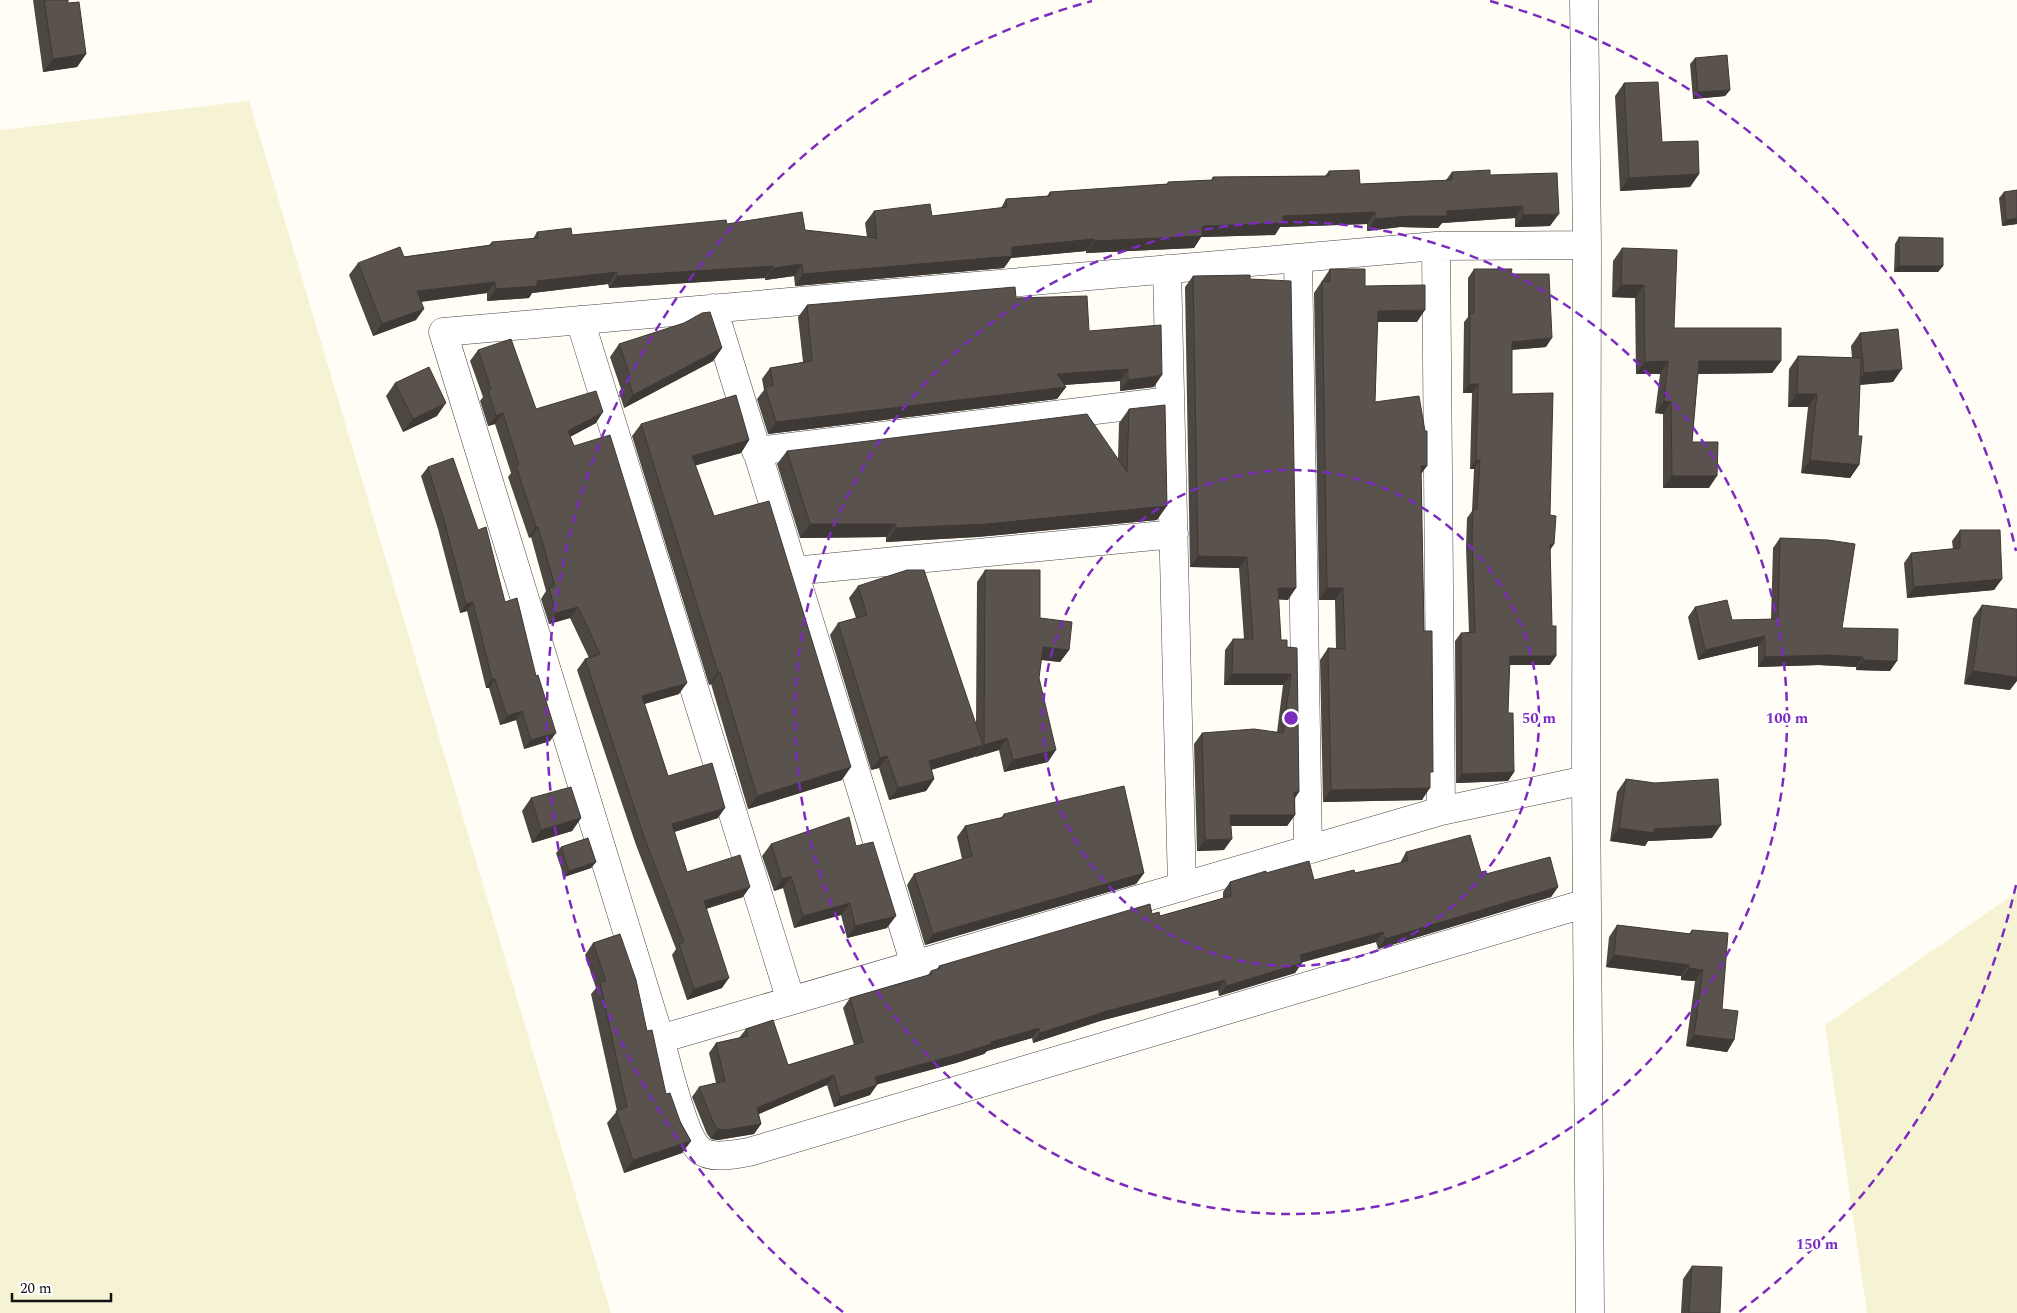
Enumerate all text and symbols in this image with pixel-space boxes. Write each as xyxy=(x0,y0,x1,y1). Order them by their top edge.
text: 50 m xyxy=(1522,707,1557,730)
text: 100 m xyxy=(1766,707,1809,730)
centre of rings xyxy=(1282,709,1300,727)
text: 150 m xyxy=(1796,1233,1839,1256)
scale bar xyxy=(12,1270,111,1302)
text: 20 m xyxy=(20,1277,52,1300)

